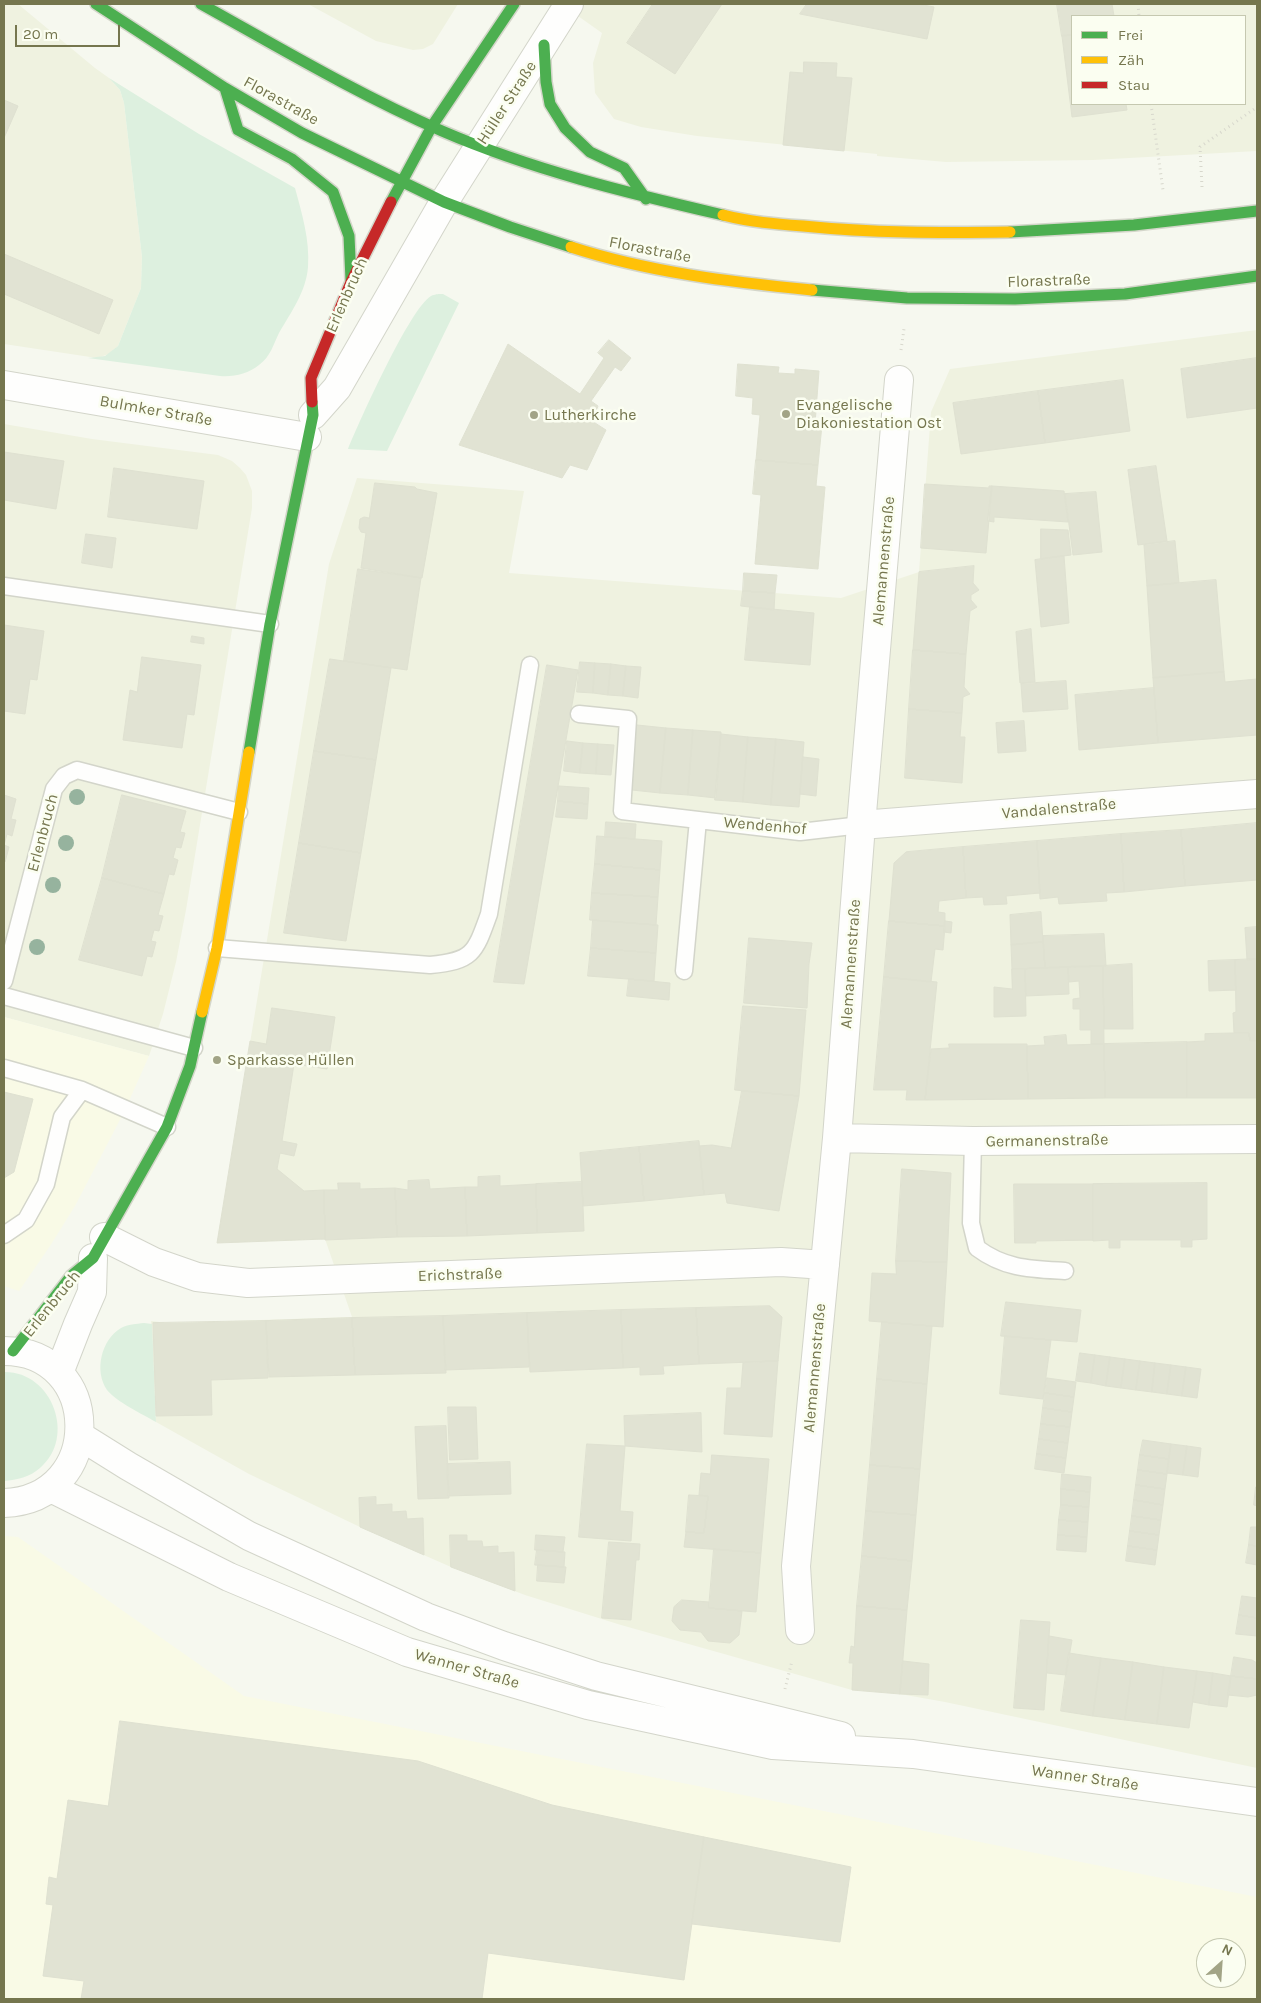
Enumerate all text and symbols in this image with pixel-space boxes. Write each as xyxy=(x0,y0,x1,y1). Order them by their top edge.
scale bar xyxy=(18,15,122,47)
legend xyxy=(1071,15,1246,105)
text: 20 m xyxy=(23,25,58,43)
text: Frei xyxy=(1118,26,1143,44)
text: Zäh xyxy=(1118,51,1144,69)
street label: Hüller Straße xyxy=(473,58,541,148)
street label: Florastraße xyxy=(240,72,322,130)
text: Stau xyxy=(1118,76,1150,94)
street label: Florastraße xyxy=(607,233,693,267)
street label: Erlenbruch xyxy=(322,255,372,335)
street label: Florastraße xyxy=(1007,270,1091,292)
street label: Bulmker Straße xyxy=(98,392,214,430)
place label: Evangelische Diakoniestation Ost xyxy=(796,395,942,433)
place label: Lutherkirche xyxy=(544,405,637,425)
marker: Evangelische Diakoniestation Ost xyxy=(780,408,792,420)
marker: Lutherkirche xyxy=(528,409,540,421)
street label: Alemannenstraße xyxy=(869,495,899,627)
street label: Erlenbruch xyxy=(23,792,63,874)
street label: Vandalenstraße xyxy=(1001,794,1117,824)
street label: Wendenhof xyxy=(723,813,807,839)
street label: Alemannenstraße xyxy=(837,899,865,1029)
place label: Sparkasse Hüllen xyxy=(227,1050,354,1070)
marker: Sparkasse Hüllen xyxy=(211,1054,223,1066)
street label: Germanenstraße xyxy=(986,1130,1108,1152)
street label: Erichstraße xyxy=(417,1264,503,1286)
street label: Erlenbruch xyxy=(19,1267,85,1341)
street label: Alemannenstraße xyxy=(800,1302,830,1434)
street label: Wanner Straße xyxy=(412,1645,522,1693)
street label: Wanner Straße xyxy=(1030,1761,1140,1795)
north arrow xyxy=(1196,1938,1246,1988)
text: N xyxy=(1219,1940,1236,1960)

